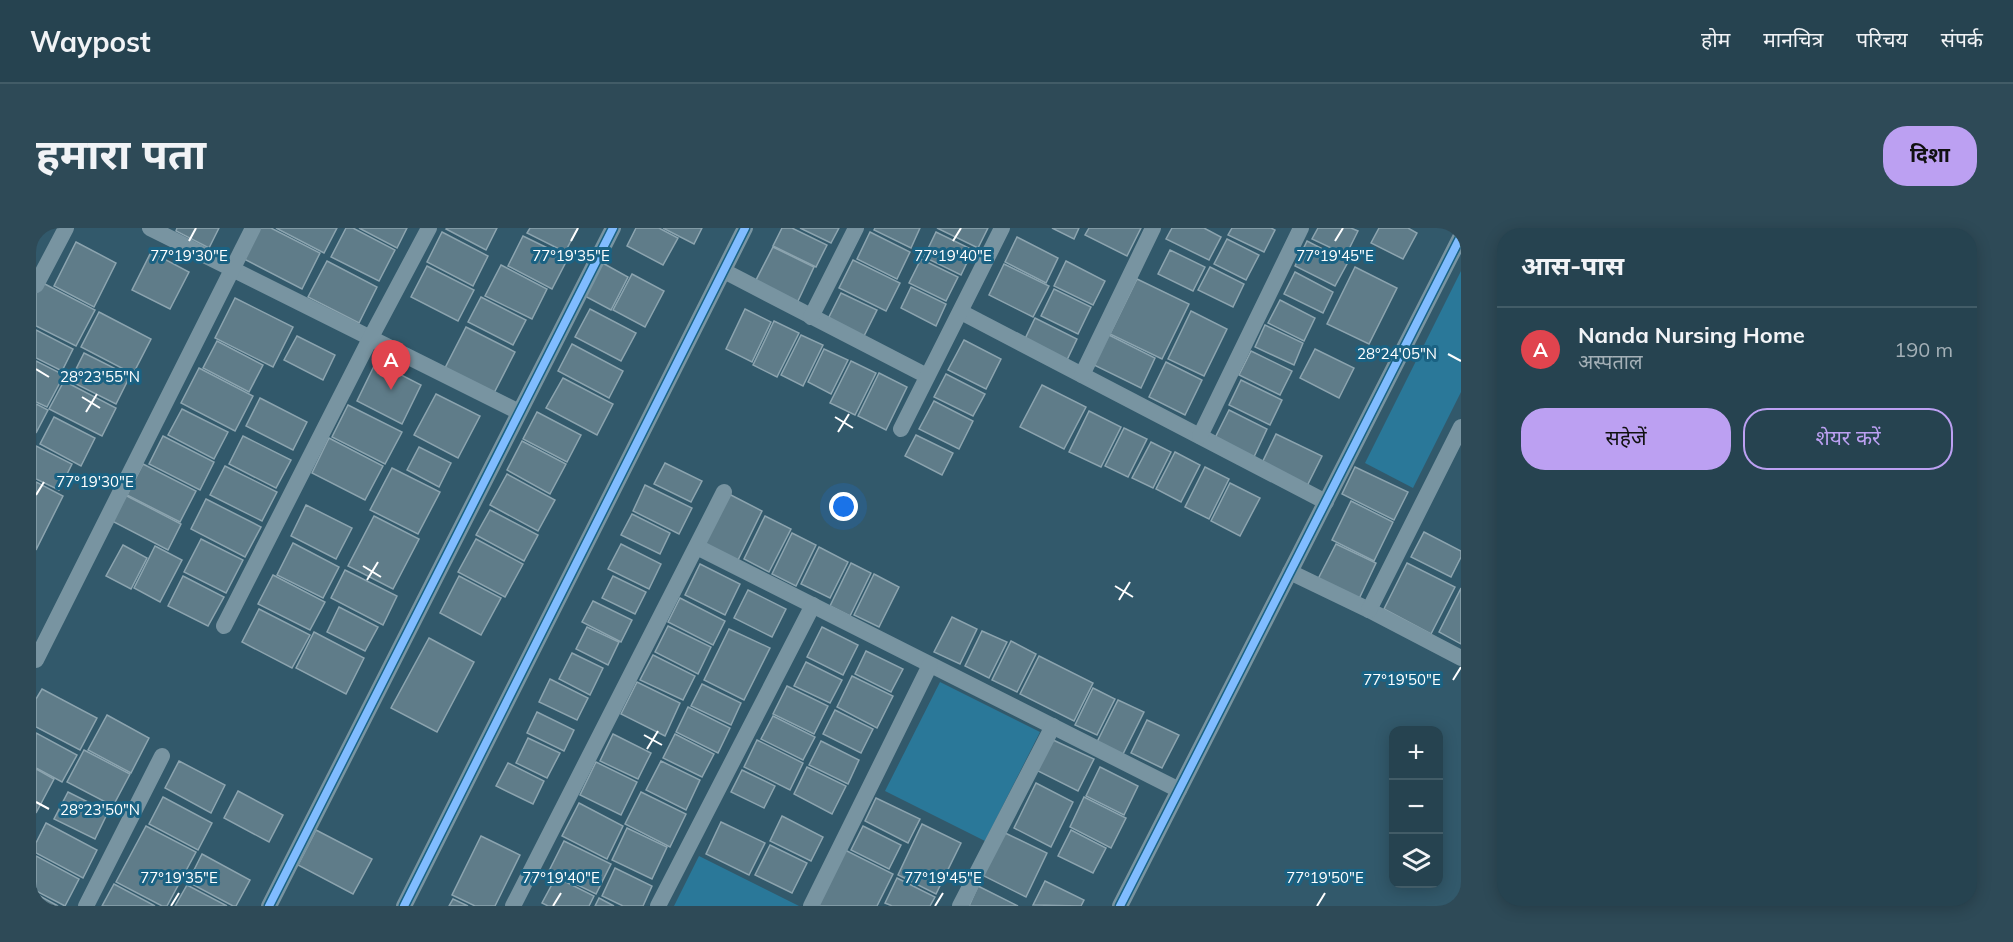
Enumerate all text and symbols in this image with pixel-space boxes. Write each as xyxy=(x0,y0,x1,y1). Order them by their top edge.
text: Waypost xyxy=(30,24,151,59)
text: होम xyxy=(1701,26,1730,52)
text: मानचित्र xyxy=(1763,26,1823,52)
text: परिचय xyxy=(1856,26,1908,52)
text: संपर्क xyxy=(1941,26,1983,52)
button: दिशा xyxy=(1883,126,1977,186)
text: हमारा पता xyxy=(36,127,206,180)
text: 77°19'30"E xyxy=(150,246,228,265)
text: 77°19'35"E xyxy=(532,246,610,265)
text: 77°19'40"E xyxy=(914,246,992,265)
text: 77°19'45"E xyxy=(1296,246,1374,265)
text: आस-पास xyxy=(1521,249,1624,282)
text: Nanda Nursing Home xyxy=(1578,321,1805,349)
text: A xyxy=(1533,337,1548,362)
text: 190 m xyxy=(1894,337,1953,362)
pin: A xyxy=(372,340,410,390)
text: 28°24'05"N xyxy=(1357,344,1437,363)
text: अस्पताल xyxy=(1578,349,1643,374)
text: 28°23'55"N xyxy=(60,367,140,386)
button: सहेजें xyxy=(1521,408,1731,470)
button: शेयर करें xyxy=(1743,408,1953,470)
text: 77°19'30"E xyxy=(56,472,134,491)
your location xyxy=(829,492,858,521)
text: 77°19'50"E xyxy=(1363,670,1441,689)
map controls xyxy=(1389,726,1443,888)
button: + xyxy=(1389,726,1443,780)
button: − xyxy=(1389,780,1443,834)
text: 28°23'50"N xyxy=(60,800,140,819)
button: layers xyxy=(1389,834,1443,888)
text: 77°19'35"E xyxy=(140,868,218,887)
text: 77°19'40"E xyxy=(522,868,600,887)
text: 77°19'45"E xyxy=(904,868,982,887)
text: 77°19'50"E xyxy=(1286,868,1364,887)

